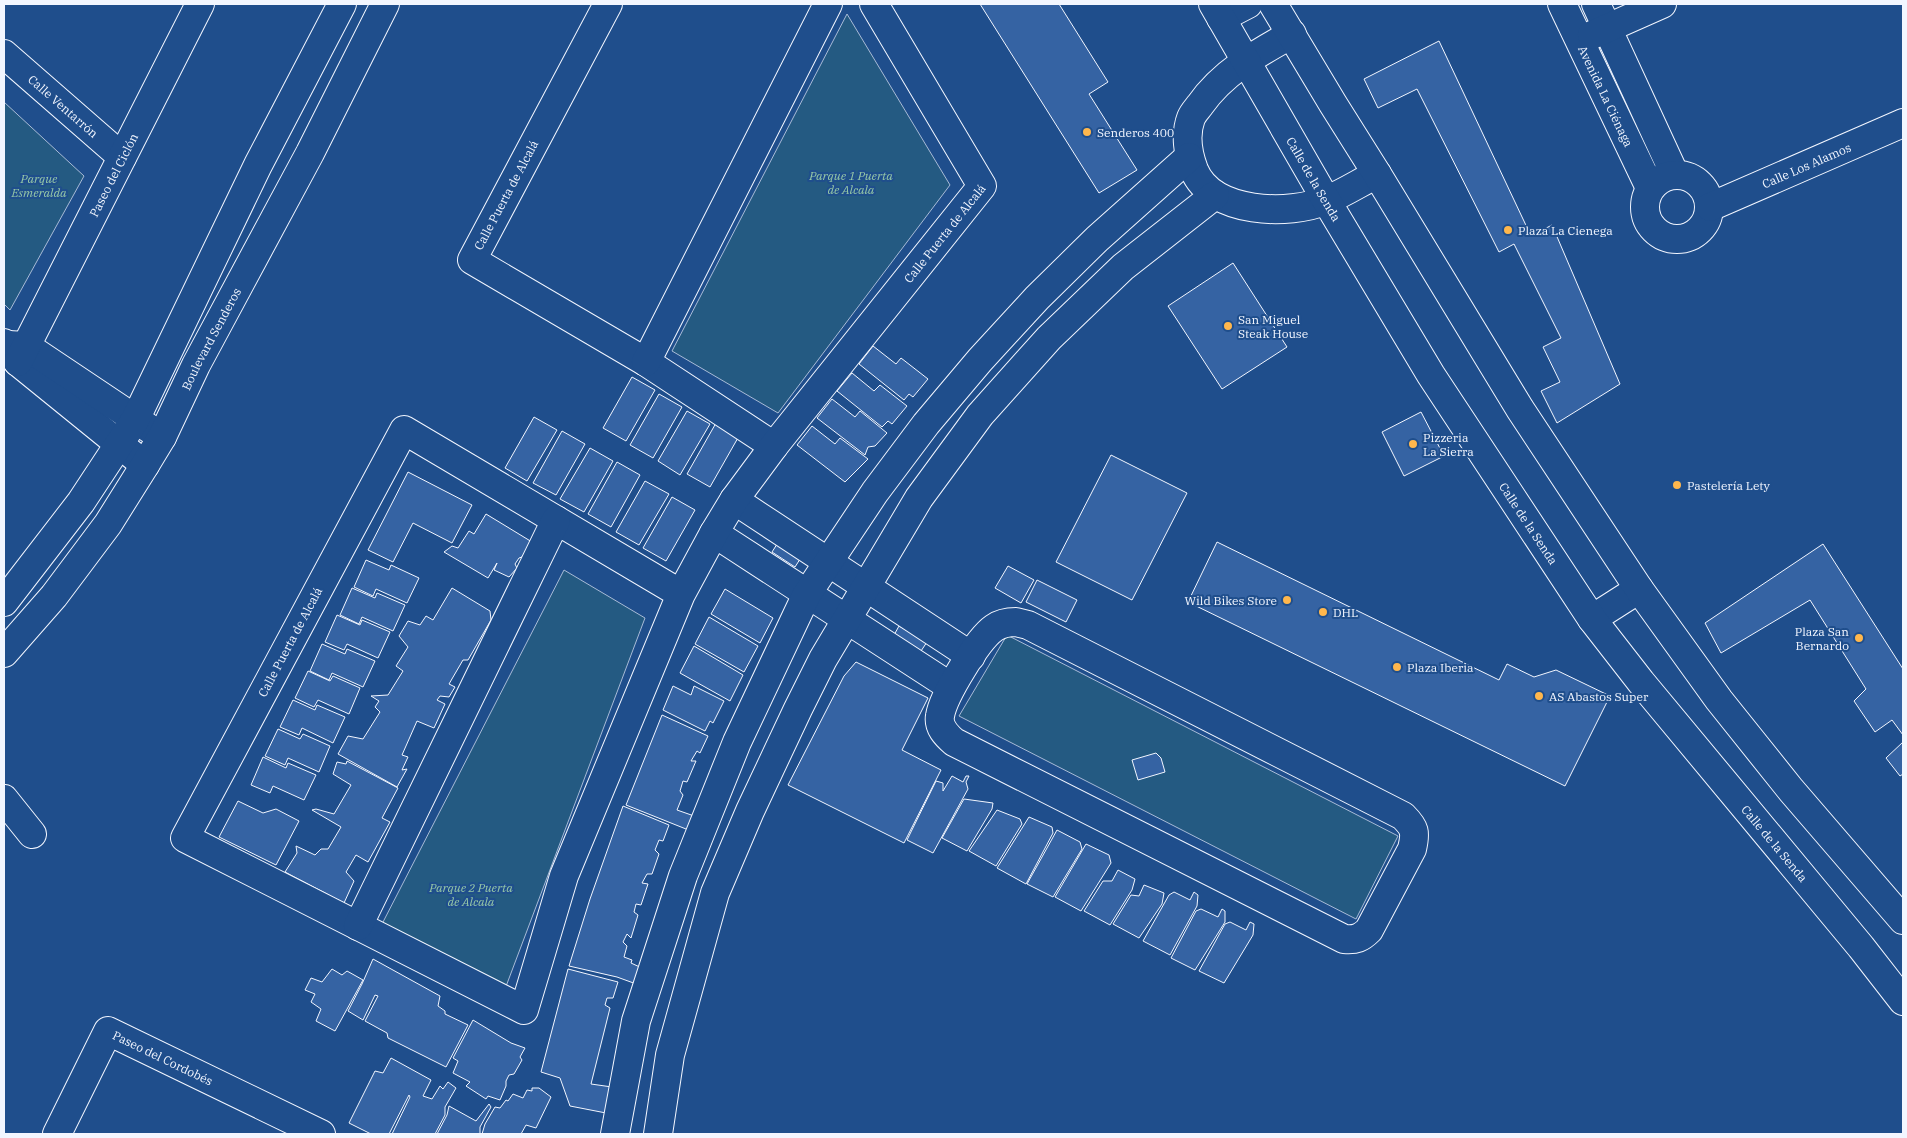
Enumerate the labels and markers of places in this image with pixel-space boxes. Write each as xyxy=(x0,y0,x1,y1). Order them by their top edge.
place label: Senderos 400 xyxy=(1097,125,1174,140)
marker: Senderos 400 xyxy=(1081,126,1093,138)
place label: Plaza La Cienega xyxy=(1518,223,1613,238)
marker: Plaza La Cienega xyxy=(1502,224,1514,236)
place label: San Miguel Steak House xyxy=(1238,312,1308,341)
marker: San Miguel Steak House xyxy=(1222,320,1234,332)
place label: Pizzeria La Sierra xyxy=(1423,430,1474,459)
marker: Pizzeria La Sierra xyxy=(1407,438,1419,450)
place label: Pastelería Lety xyxy=(1687,478,1771,493)
marker: Pastelería Lety xyxy=(1671,479,1683,491)
place label: Wild Bikes Store xyxy=(1185,593,1277,608)
marker: Wild Bikes Store xyxy=(1281,594,1293,606)
place label: DHL xyxy=(1333,605,1358,620)
marker: DHL xyxy=(1317,606,1329,618)
place label: Plaza San Bernardo xyxy=(1795,624,1849,653)
marker: Plaza San Bernardo xyxy=(1853,632,1865,644)
place label: Plaza Iberia xyxy=(1407,660,1474,675)
marker: Plaza Iberia xyxy=(1391,661,1403,673)
place label: AS Abastos Super xyxy=(1549,689,1649,704)
marker: AS Abastos Super xyxy=(1533,690,1545,702)

